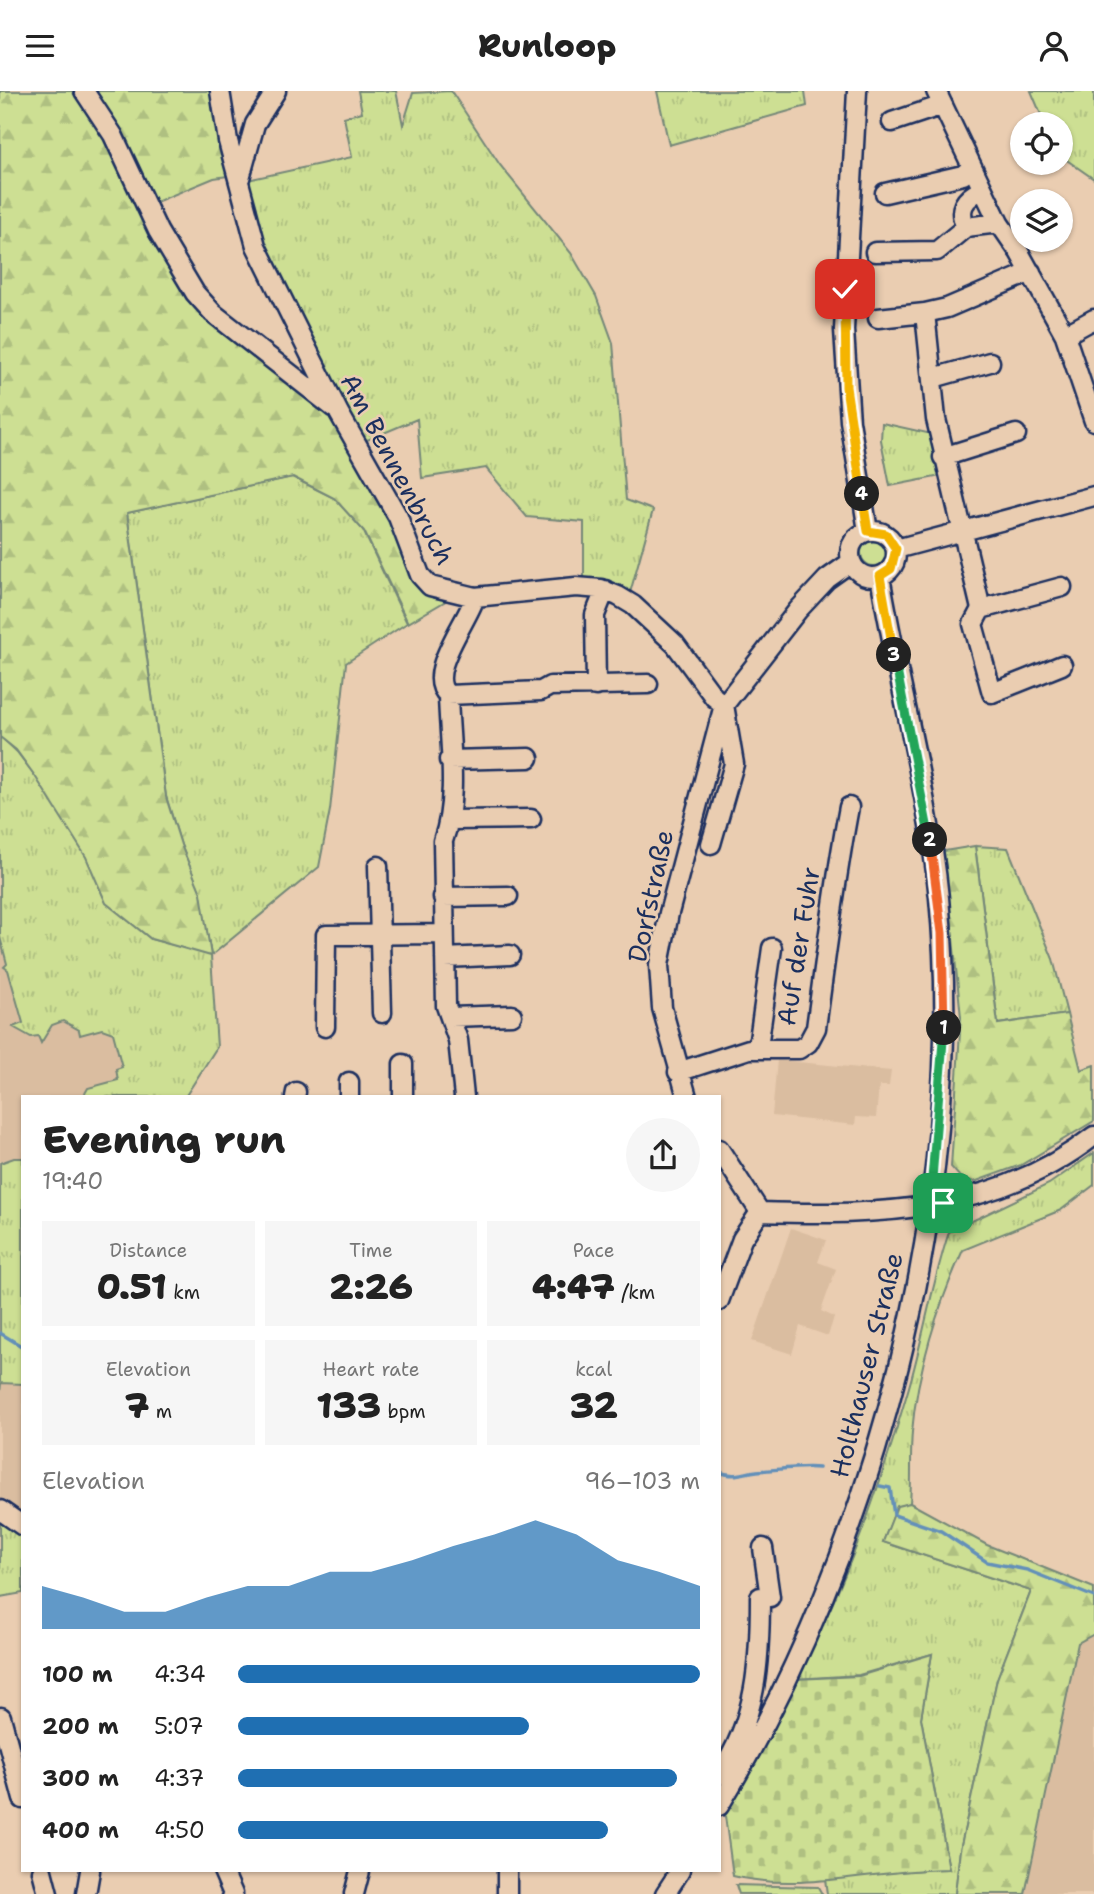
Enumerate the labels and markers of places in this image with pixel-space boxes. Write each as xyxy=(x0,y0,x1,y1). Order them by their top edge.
pin xyxy=(815,259,875,319)
pin: 4 xyxy=(844,477,880,511)
pin: 3 xyxy=(876,637,912,673)
pin: 2 xyxy=(912,823,948,857)
pin: 1 xyxy=(926,1011,962,1045)
pin xyxy=(913,1173,973,1233)

